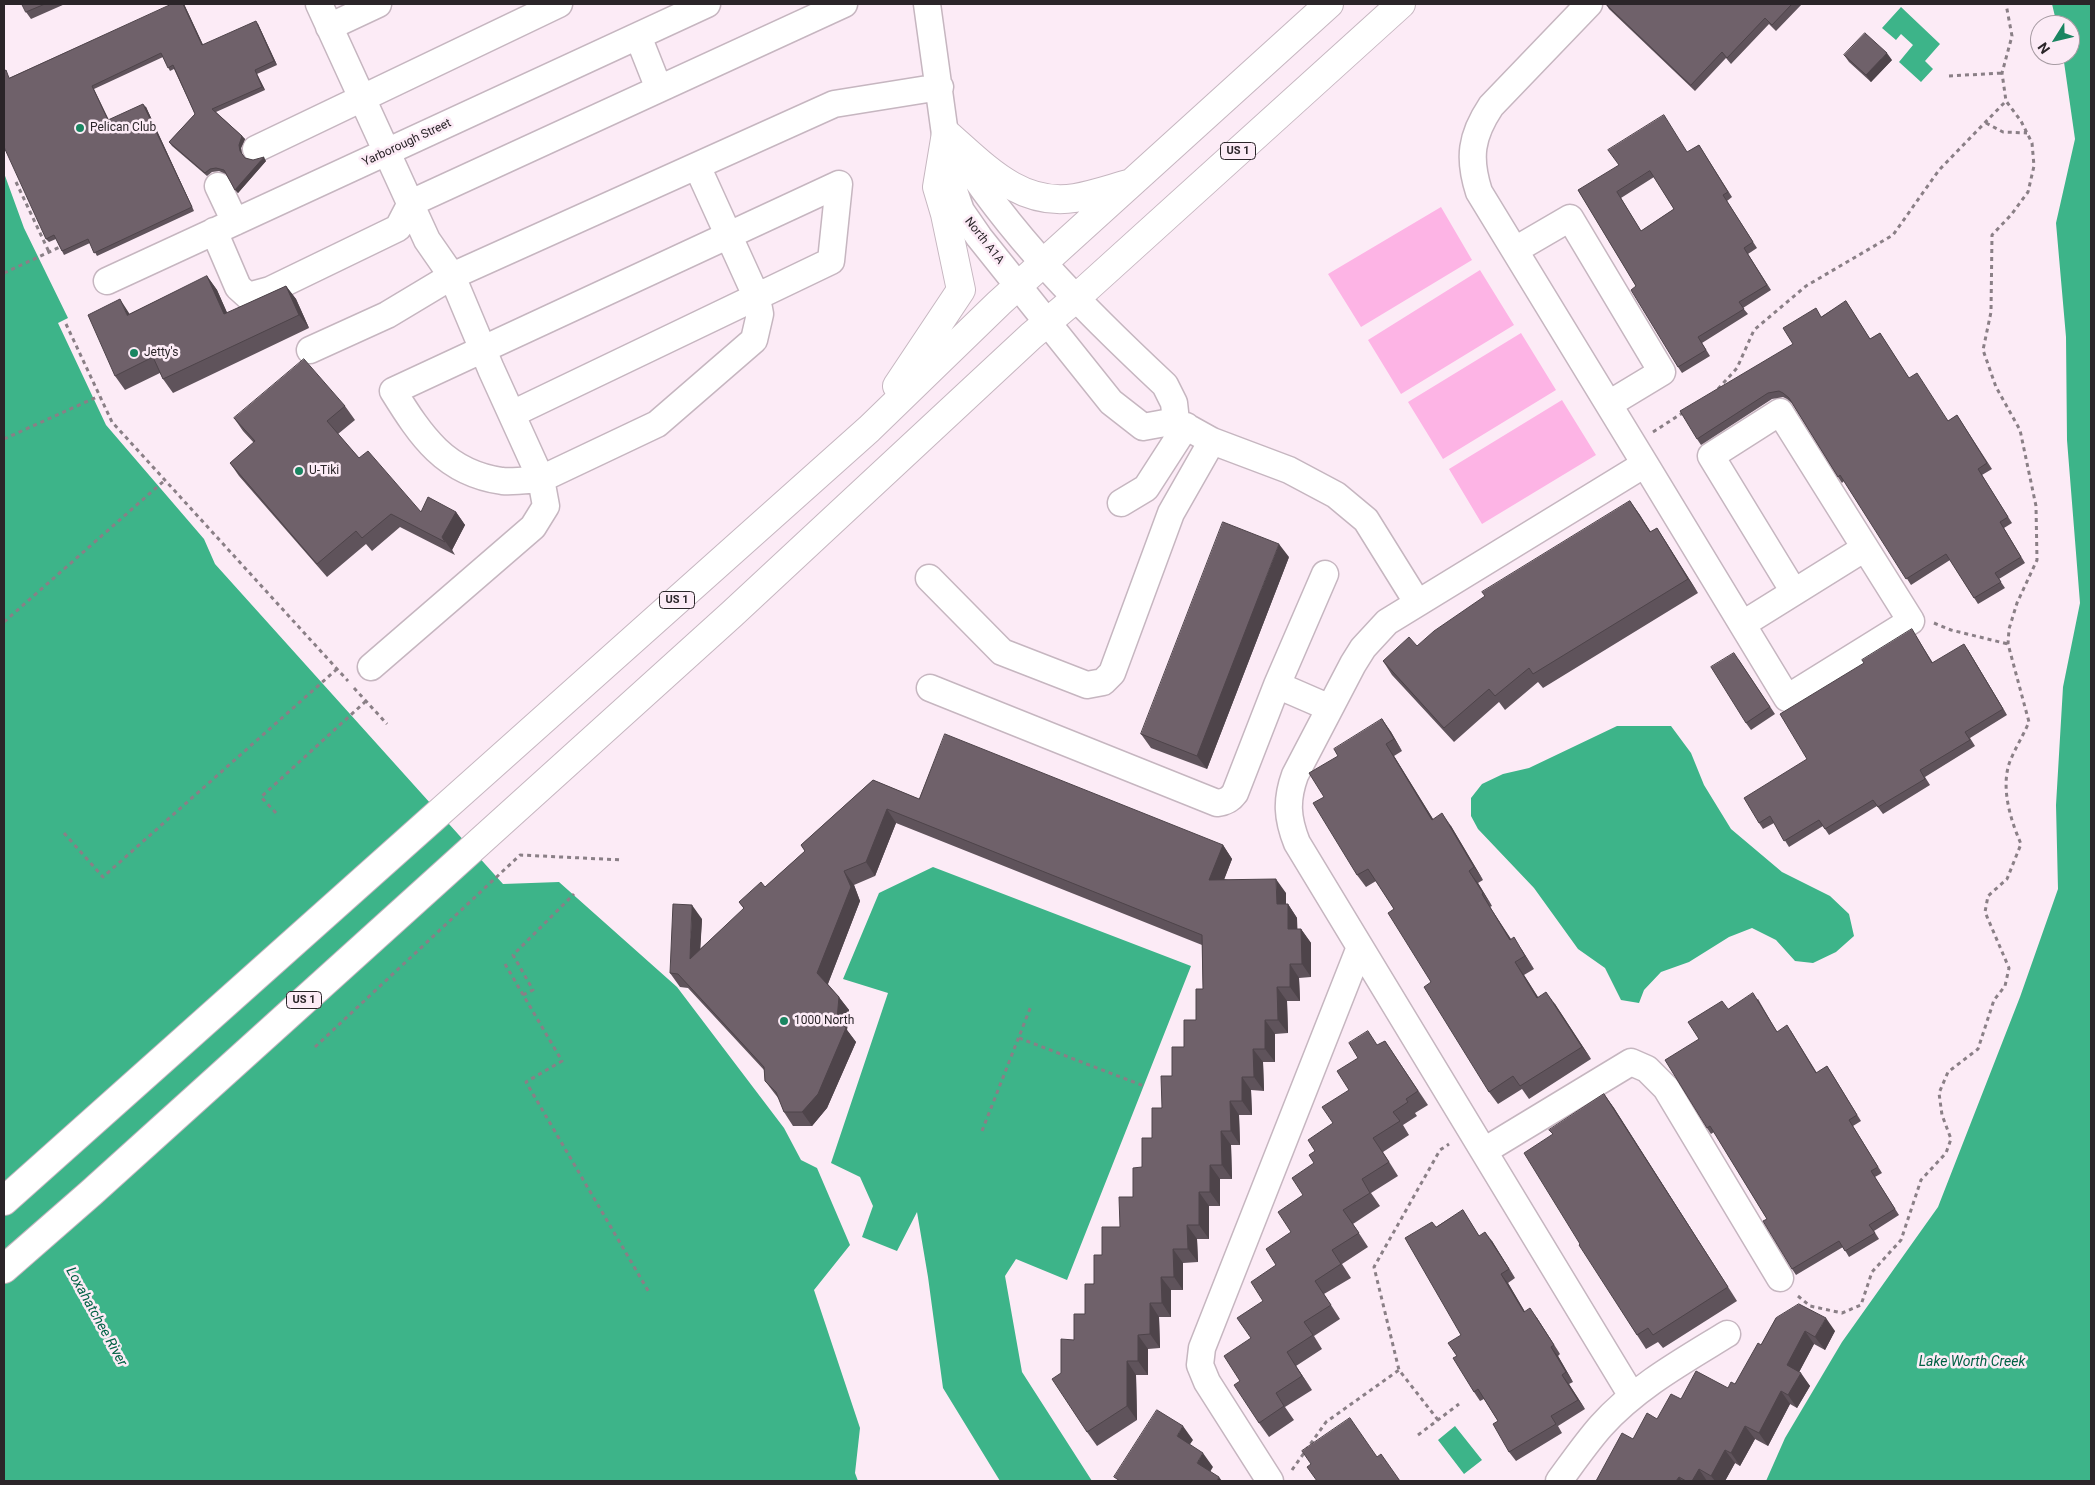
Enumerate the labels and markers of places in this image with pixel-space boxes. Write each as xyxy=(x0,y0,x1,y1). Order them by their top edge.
place label: Pelican Club xyxy=(90,121,156,135)
marker: Pelican Club xyxy=(74,122,86,134)
place label: Jetty's xyxy=(144,346,178,360)
marker: Jetty's xyxy=(128,347,140,359)
place label: U-Tiki xyxy=(309,464,339,478)
marker: U-Tiki xyxy=(293,465,305,477)
place label: 1000 North xyxy=(794,1014,854,1028)
marker: 1000 North xyxy=(778,1015,790,1027)

